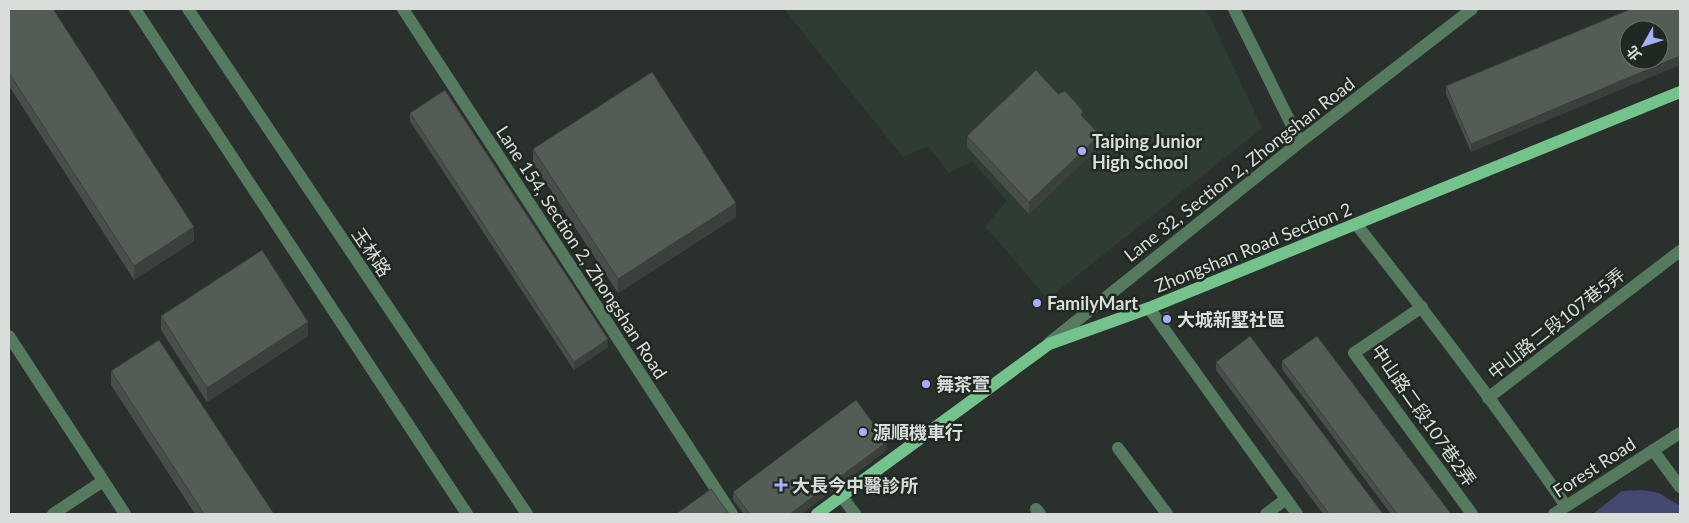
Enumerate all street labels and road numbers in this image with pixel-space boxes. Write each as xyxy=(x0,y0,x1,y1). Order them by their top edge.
street label: Lane 32, Section 2, Zhongshan Road xyxy=(1119,72,1359,266)
street label: Lane 154, Section 2, Zhongshan Road xyxy=(492,121,672,383)
street label: Zhongshan Road Section 2 xyxy=(1151,197,1355,297)
street label: 玉林路 xyxy=(348,223,396,281)
street label: 中山路二段107巷5弄 xyxy=(1483,263,1629,383)
street label: 中山路二段107巷2弄 xyxy=(1367,340,1481,490)
street label: Forest Road xyxy=(1549,432,1639,502)

